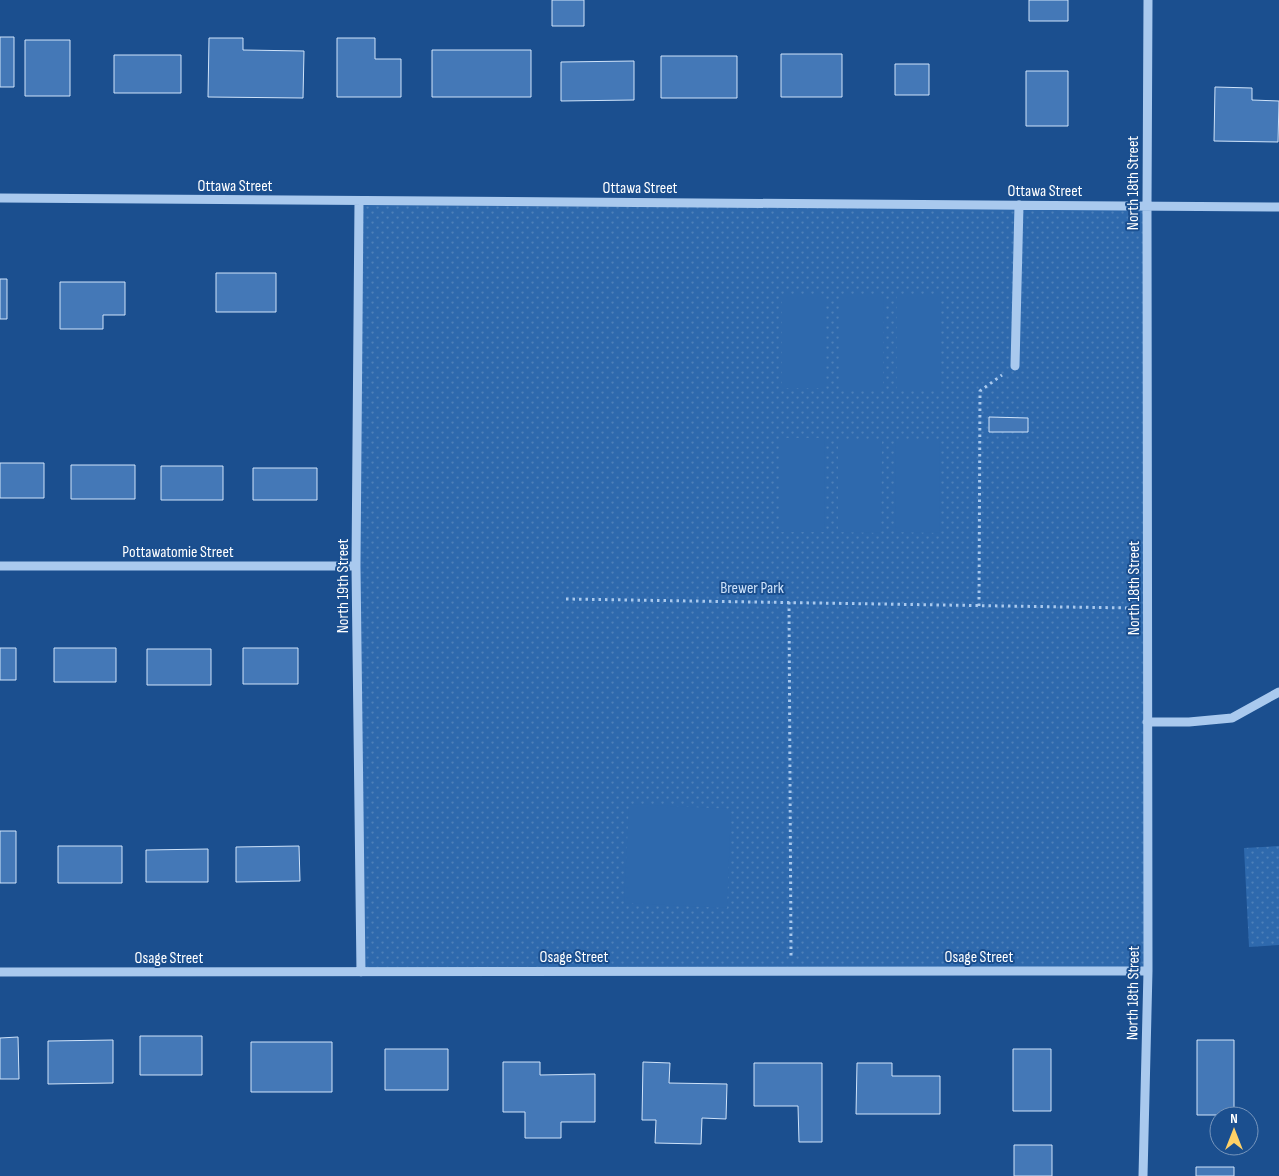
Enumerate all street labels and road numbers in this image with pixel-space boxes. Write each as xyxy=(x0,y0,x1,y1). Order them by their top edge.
street label: North 18th Street xyxy=(1124,136,1143,230)
street label: Ottawa Street xyxy=(198,177,273,196)
street label: Ottawa Street xyxy=(603,179,678,198)
street label: Ottawa Street xyxy=(1008,182,1083,201)
street label: North 19th Street xyxy=(334,539,353,633)
street label: North 18th Street xyxy=(1125,541,1144,635)
street label: Pottawatomie Street xyxy=(122,543,234,562)
street label: North 18th Street xyxy=(1123,946,1144,1040)
street label: Osage Street xyxy=(540,948,609,967)
street label: Osage Street xyxy=(945,948,1014,967)
street label: Osage Street xyxy=(135,949,204,968)

